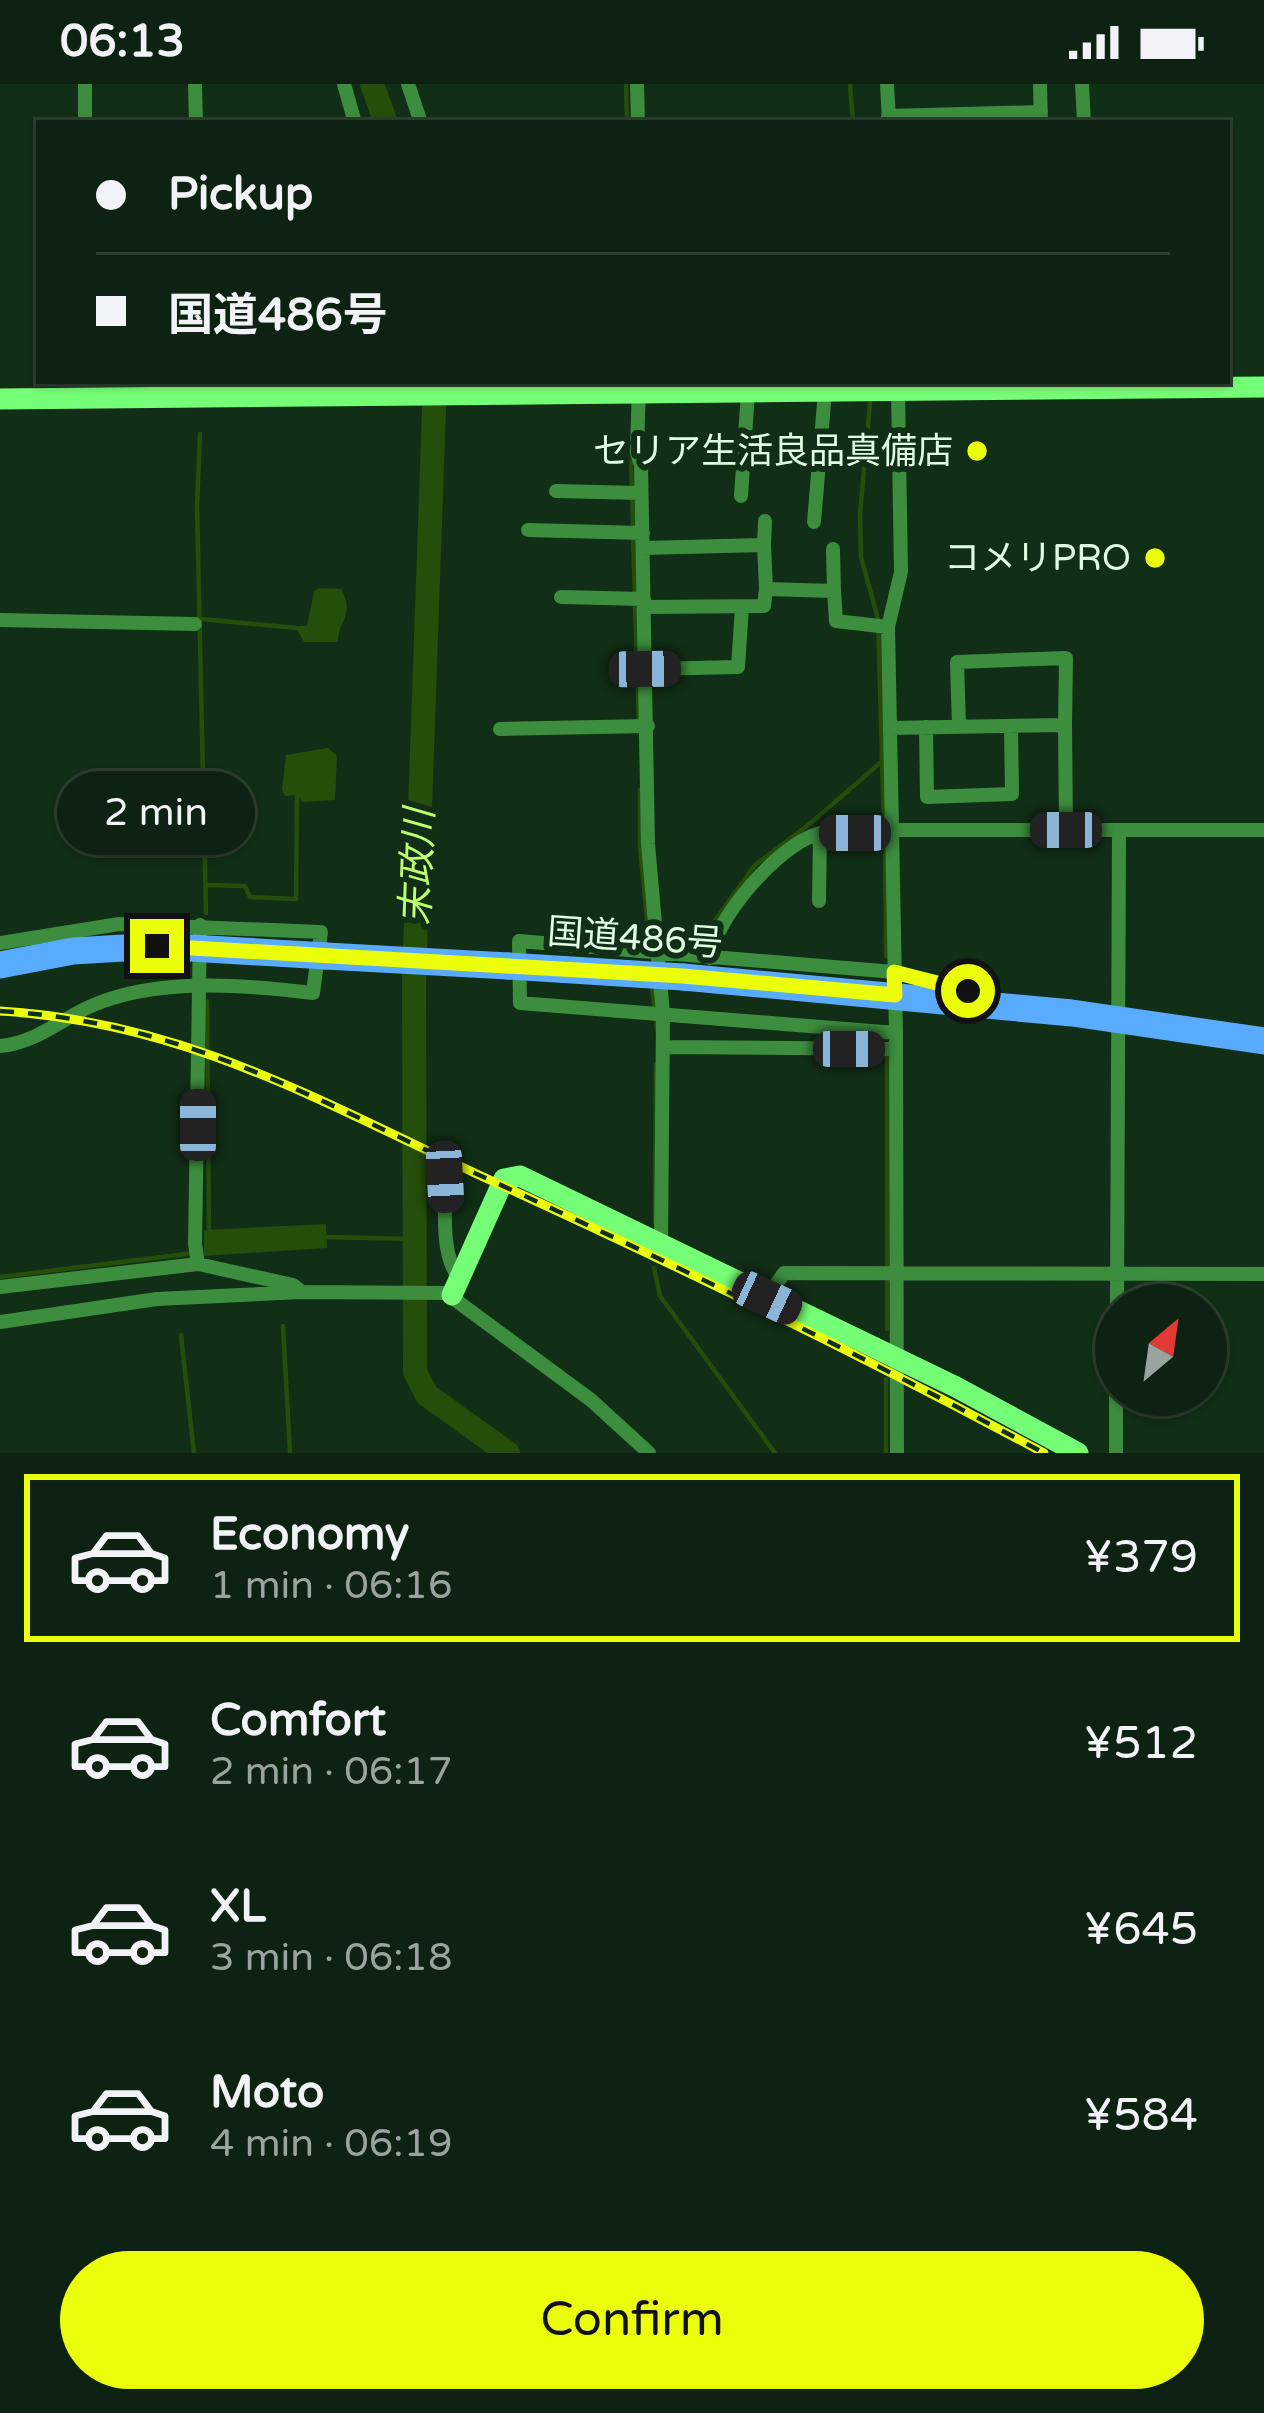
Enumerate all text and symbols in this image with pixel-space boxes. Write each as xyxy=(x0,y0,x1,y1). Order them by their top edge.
text: 06:13 xyxy=(60,15,185,69)
text: Pickup xyxy=(168,168,313,222)
text: 国道486号 xyxy=(168,289,388,343)
place label: セリア生活良品真備店 xyxy=(593,430,953,473)
marker: セリア生活良品真備店 xyxy=(964,438,990,464)
place label: コメリPRO xyxy=(944,537,1131,580)
marker: コメリPRO xyxy=(1142,545,1168,571)
car xyxy=(609,650,681,688)
callout: 2 min xyxy=(58,772,256,856)
text: 2 min xyxy=(104,789,208,836)
water label: 末政川 xyxy=(392,804,444,926)
car xyxy=(1030,812,1102,848)
car xyxy=(819,815,891,851)
street label: 国道486号 xyxy=(546,910,724,966)
route end xyxy=(130,919,184,973)
route start xyxy=(941,964,995,1018)
car xyxy=(813,1031,885,1067)
car xyxy=(180,1089,216,1161)
car xyxy=(425,1140,465,1214)
car xyxy=(727,1266,807,1330)
north arrow xyxy=(1095,1284,1227,1416)
map controls xyxy=(1095,1284,1227,1416)
icon: car xyxy=(66,1504,174,1612)
text: Economy xyxy=(210,1508,409,1562)
text: ¥379 xyxy=(1084,1531,1198,1585)
text: 1 min · 06:16 xyxy=(210,1562,452,1609)
icon: car xyxy=(66,1690,174,1798)
text: Comfort xyxy=(210,1694,386,1748)
text: ¥512 xyxy=(1084,1717,1198,1771)
text: 2 min · 06:17 xyxy=(210,1748,452,1795)
icon: car xyxy=(66,1876,174,1984)
text: XL xyxy=(210,1880,266,1934)
text: ¥645 xyxy=(1084,1903,1198,1957)
text: 3 min · 06:18 xyxy=(210,1934,452,1981)
icon: car xyxy=(66,2062,174,2170)
text: Moto xyxy=(210,2066,324,2120)
text: ¥584 xyxy=(1084,2089,1198,2143)
text: 4 min · 06:19 xyxy=(210,2120,452,2167)
button: Confirm xyxy=(60,2251,1204,2389)

